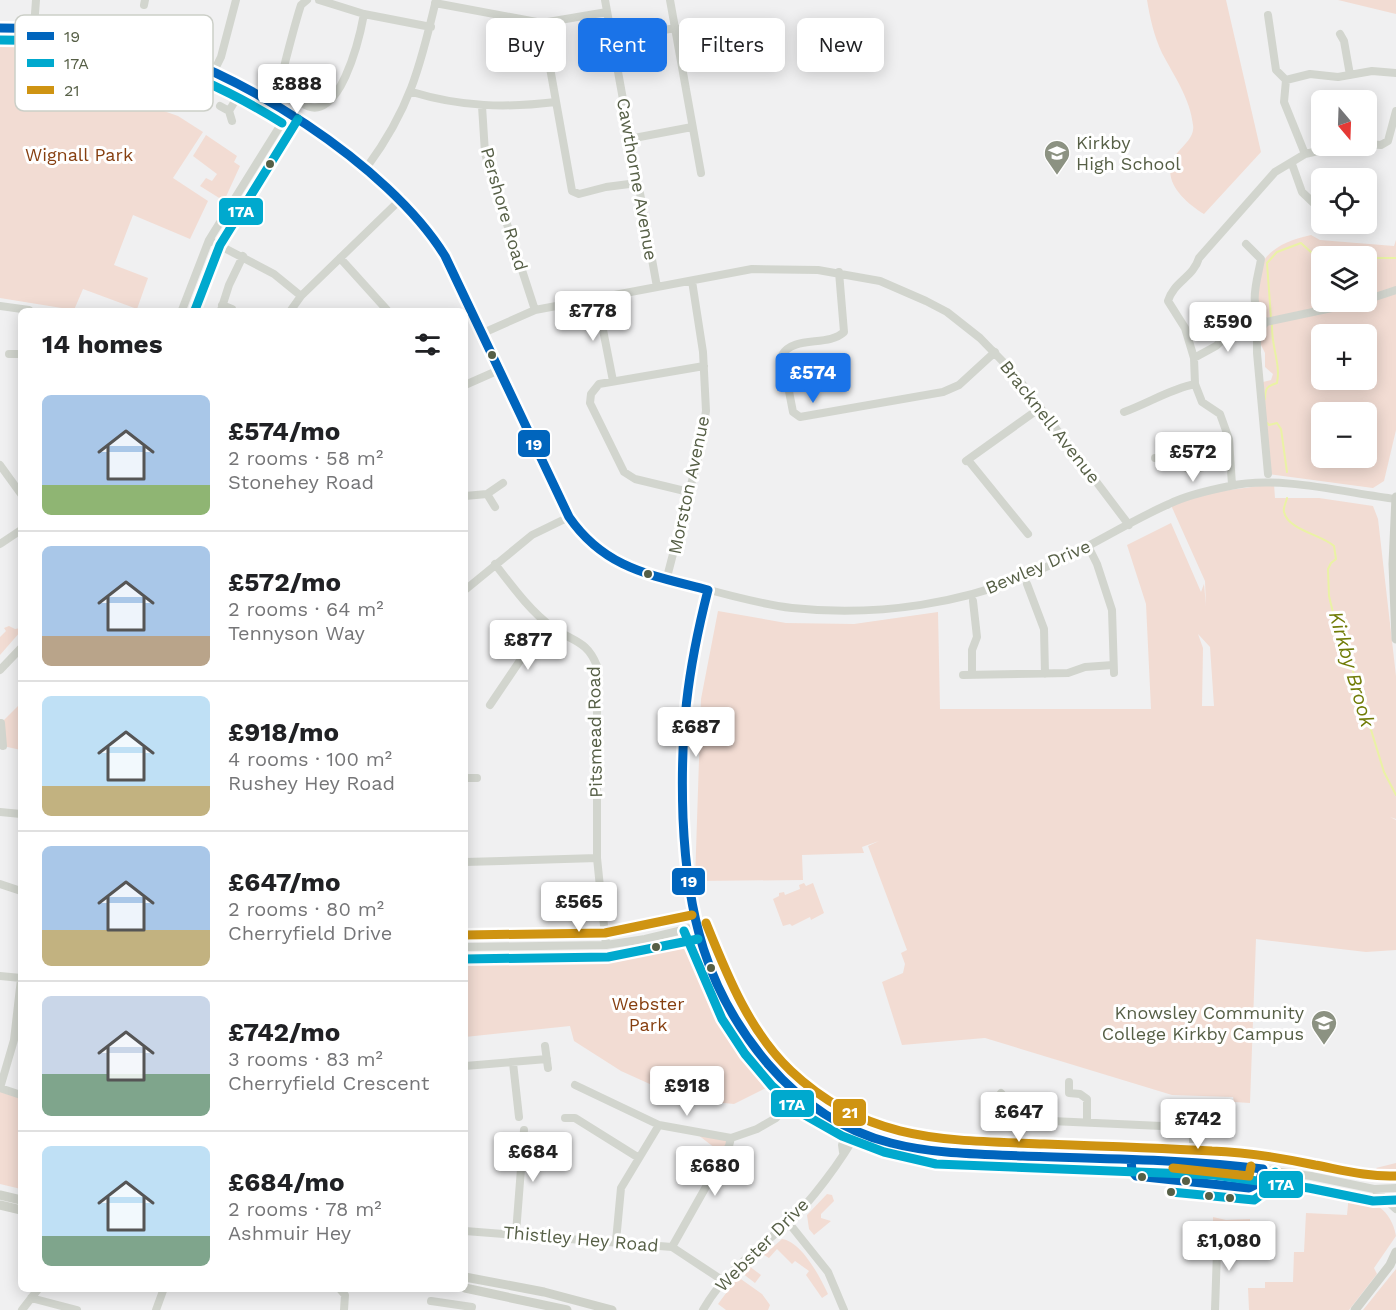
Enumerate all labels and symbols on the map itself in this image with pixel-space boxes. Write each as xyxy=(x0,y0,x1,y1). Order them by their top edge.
legend xyxy=(15,15,213,111)
text: 19 xyxy=(64,27,80,46)
text: 17A xyxy=(64,54,89,73)
pin: £888 xyxy=(261,64,333,115)
text: 21 xyxy=(64,81,80,100)
north arrow xyxy=(1311,90,1377,156)
street label: Cawthorne Avenue xyxy=(613,96,662,262)
place label: Kirkby High School xyxy=(1076,132,1181,174)
school or university icon: Kirkby High School xyxy=(1042,138,1072,176)
park label: Wignall Park xyxy=(25,144,133,165)
street label: Pershore Road xyxy=(477,145,532,273)
unlabelled marker xyxy=(264,158,276,170)
line badge: 17A xyxy=(218,197,264,226)
text: 17A xyxy=(228,202,254,221)
pin: £778 xyxy=(557,291,629,342)
pin: £590 xyxy=(1192,302,1264,353)
unlabelled marker xyxy=(486,349,498,361)
pin: £574 xyxy=(777,353,849,404)
street label: Bracknell Avenue xyxy=(996,356,1105,487)
street label: Morston Avenue xyxy=(664,414,713,556)
line badge: 19 xyxy=(517,429,551,458)
pin: £572 xyxy=(1157,432,1229,483)
text: 19 xyxy=(526,435,543,454)
street label: Bewley Drive xyxy=(982,535,1094,598)
unlabelled marker xyxy=(642,568,654,580)
water label: Kirkby Brook xyxy=(1324,608,1380,731)
pin: £877 xyxy=(492,620,564,671)
street label: Pitsmead Road xyxy=(583,666,606,798)
pin: £687 xyxy=(660,707,732,758)
line badge: 19 xyxy=(671,867,706,896)
text: 19 xyxy=(681,872,698,891)
pin: £565 xyxy=(543,882,615,933)
unlabelled marker xyxy=(650,941,662,953)
unlabelled marker xyxy=(705,962,717,974)
park label: Webster Park xyxy=(611,993,685,1035)
place label: Knowsley Community College Kirkby Campus xyxy=(1102,1002,1305,1044)
school or university icon: Knowsley Community College Kirkby Campus xyxy=(1309,1008,1339,1046)
pin: £918 xyxy=(651,1066,723,1117)
line badge: 17A xyxy=(770,1089,815,1118)
pin: £647 xyxy=(983,1092,1055,1143)
text: 17A xyxy=(779,1095,805,1114)
line badge: 21 xyxy=(832,1098,867,1127)
pin: £742 xyxy=(1162,1099,1234,1150)
text: 21 xyxy=(842,1103,858,1122)
pin: £684 xyxy=(497,1132,569,1183)
pin: £680 xyxy=(679,1146,751,1197)
line badge: 17A xyxy=(1258,1170,1304,1199)
unlabelled marker xyxy=(1136,1171,1148,1183)
unlabelled marker xyxy=(1180,1175,1192,1187)
text: 17A xyxy=(1268,1175,1294,1194)
unlabelled marker xyxy=(1165,1186,1177,1198)
unlabelled marker xyxy=(1203,1190,1215,1202)
unlabelled marker xyxy=(1224,1192,1236,1204)
street label: Webster Drive xyxy=(711,1194,813,1296)
street label: Thistley Hey Road xyxy=(503,1221,660,1256)
pin: £1,080 xyxy=(1180,1221,1278,1272)

